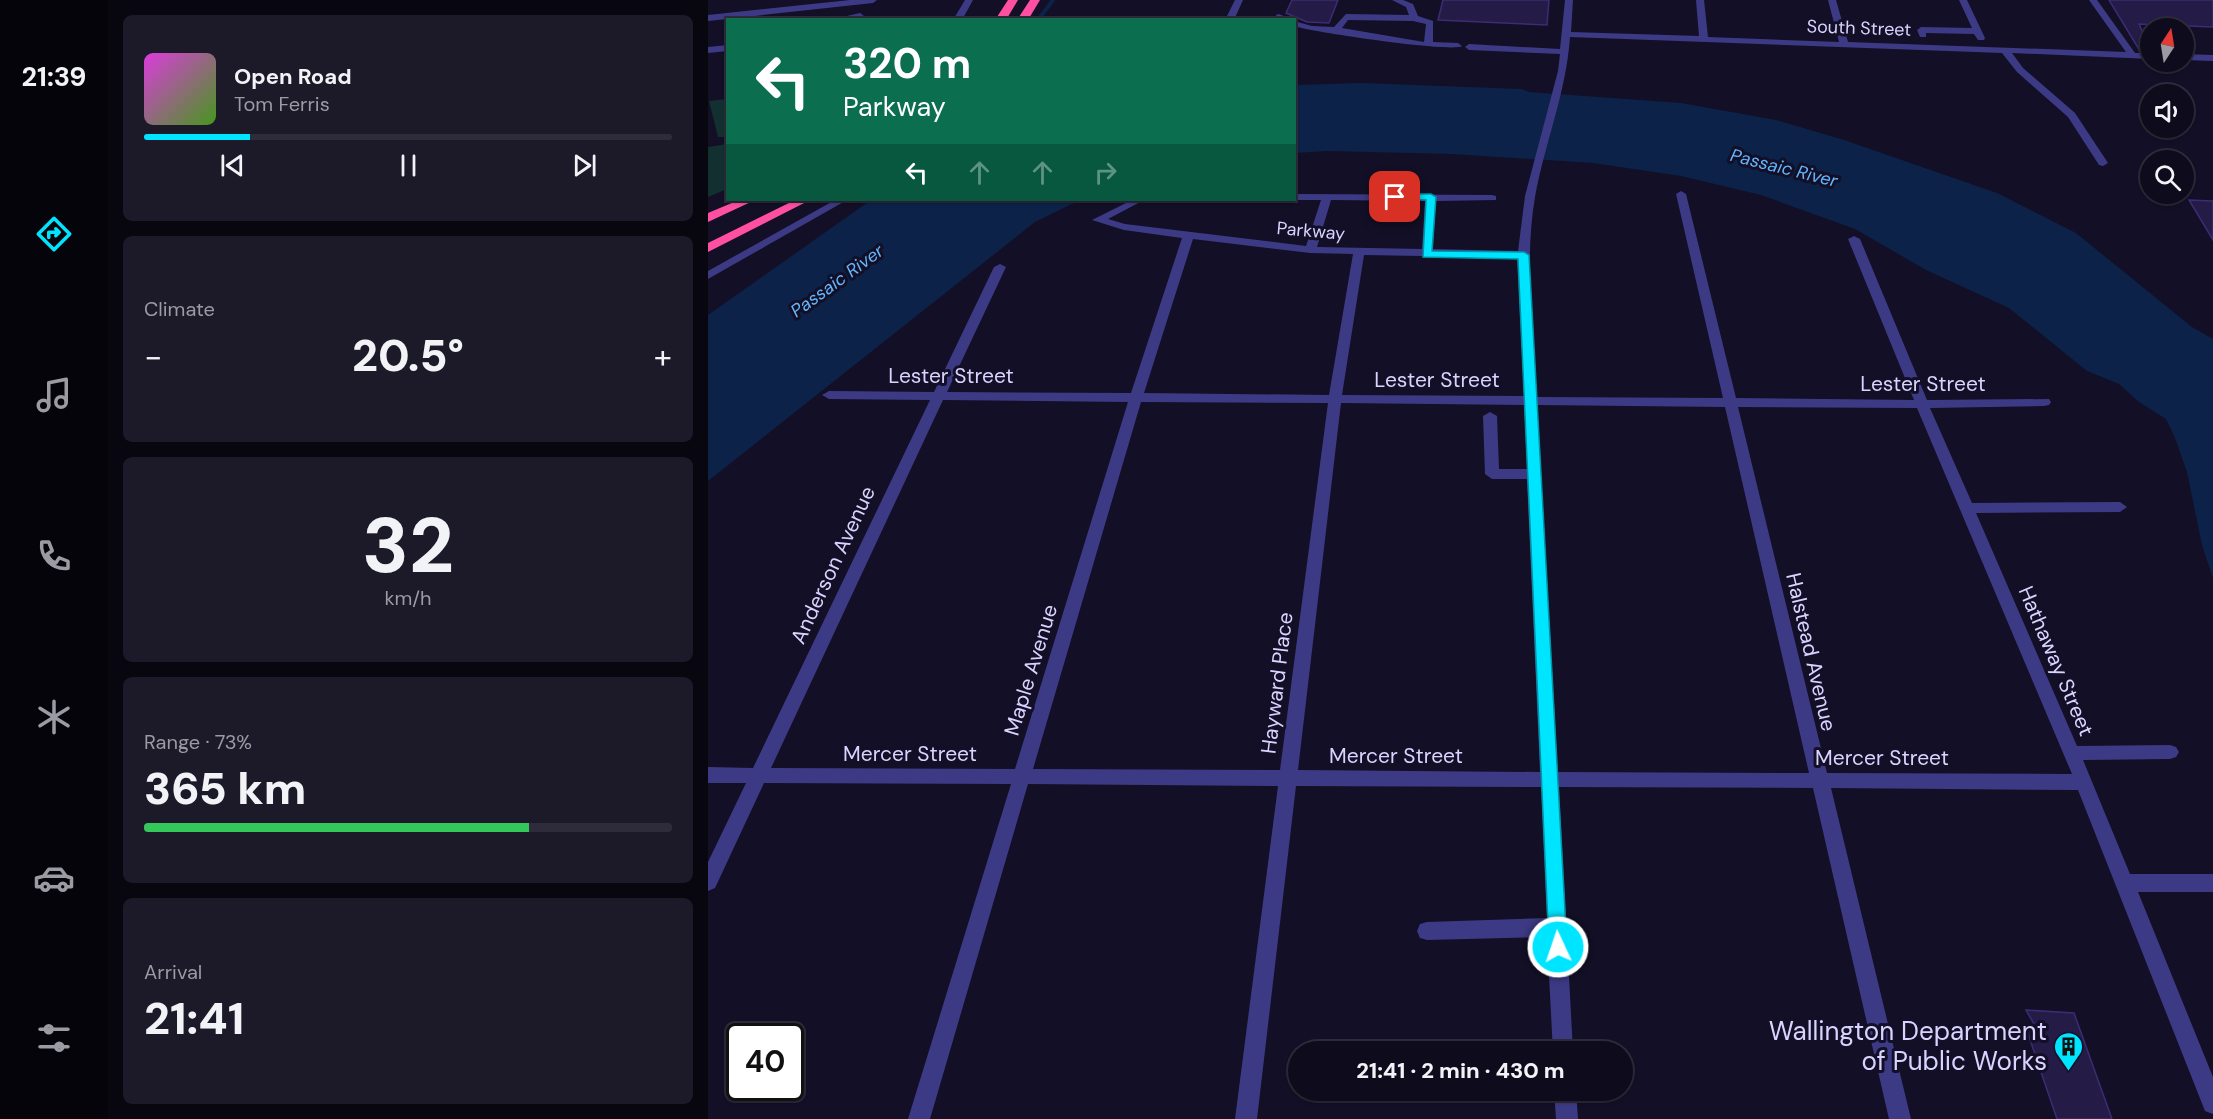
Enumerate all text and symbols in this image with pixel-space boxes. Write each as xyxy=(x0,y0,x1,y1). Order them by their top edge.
street label: South Street xyxy=(1806,14,1912,42)
north arrow xyxy=(2140,18,2194,72)
map controls xyxy=(2140,18,2194,204)
text: 320 m xyxy=(843,36,971,91)
icon: left xyxy=(744,42,822,120)
text: 21:39 xyxy=(21,59,87,94)
text: Open Road xyxy=(234,62,352,91)
button: sound xyxy=(2140,84,2194,138)
text: Parkway xyxy=(843,89,946,124)
text: Tom Ferris xyxy=(234,91,330,117)
water label: Passaic River xyxy=(1728,143,1841,193)
icon: previous xyxy=(216,149,249,182)
icon: pause xyxy=(392,149,425,182)
icon: next xyxy=(568,149,601,182)
button: search xyxy=(2140,150,2194,204)
icon: left xyxy=(900,156,933,189)
icon: ahead xyxy=(963,156,996,189)
icon: ahead xyxy=(1026,156,1059,189)
icon: right xyxy=(1089,156,1122,189)
pin xyxy=(1369,171,1420,222)
icon: arrive xyxy=(1378,180,1411,213)
icon: directions xyxy=(33,213,75,255)
street label: Parkway xyxy=(1276,216,1346,246)
water label: Passaic River xyxy=(786,238,890,323)
text: Climate xyxy=(144,296,215,322)
text: 20.5° xyxy=(352,326,464,385)
text: − xyxy=(144,335,162,378)
text: + xyxy=(654,335,672,378)
street label: Lester Street xyxy=(888,362,1014,390)
street label: Lester Street xyxy=(1374,366,1500,394)
street label: Lester Street xyxy=(1860,370,1986,398)
icon: music xyxy=(33,374,75,416)
street label: Anderson Avenue xyxy=(784,482,882,648)
text: 32 xyxy=(362,495,454,596)
icon: phone xyxy=(33,535,75,577)
street label: Halstead Avenue xyxy=(1779,570,1843,734)
street label: Hathaway Street xyxy=(2012,582,2100,740)
text: km/h xyxy=(384,585,432,611)
street label: Maple Avenue xyxy=(998,601,1064,739)
street label: Hayward Place xyxy=(1254,611,1300,755)
icon: climate xyxy=(33,696,75,738)
text: Range · 73% xyxy=(144,729,252,755)
street label: Mercer Street xyxy=(843,740,977,768)
street label: Mercer Street xyxy=(1329,742,1463,770)
street label: Mercer Street xyxy=(1815,744,1949,772)
text: 365 km xyxy=(144,759,306,818)
icon: car xyxy=(33,857,75,899)
position arrow xyxy=(1526,915,1590,979)
text: Arrival xyxy=(144,959,202,985)
text: 21:41 xyxy=(144,989,244,1048)
place label: Wallington Department of Public Works xyxy=(1769,1014,2047,1078)
icon: filters xyxy=(33,1017,75,1059)
speed limit sign: 40 xyxy=(726,1023,804,1101)
building icon: Wallington Department of Public Works xyxy=(2052,1030,2084,1072)
text: 21:41 · 2 min · 430 m xyxy=(1356,1056,1565,1085)

